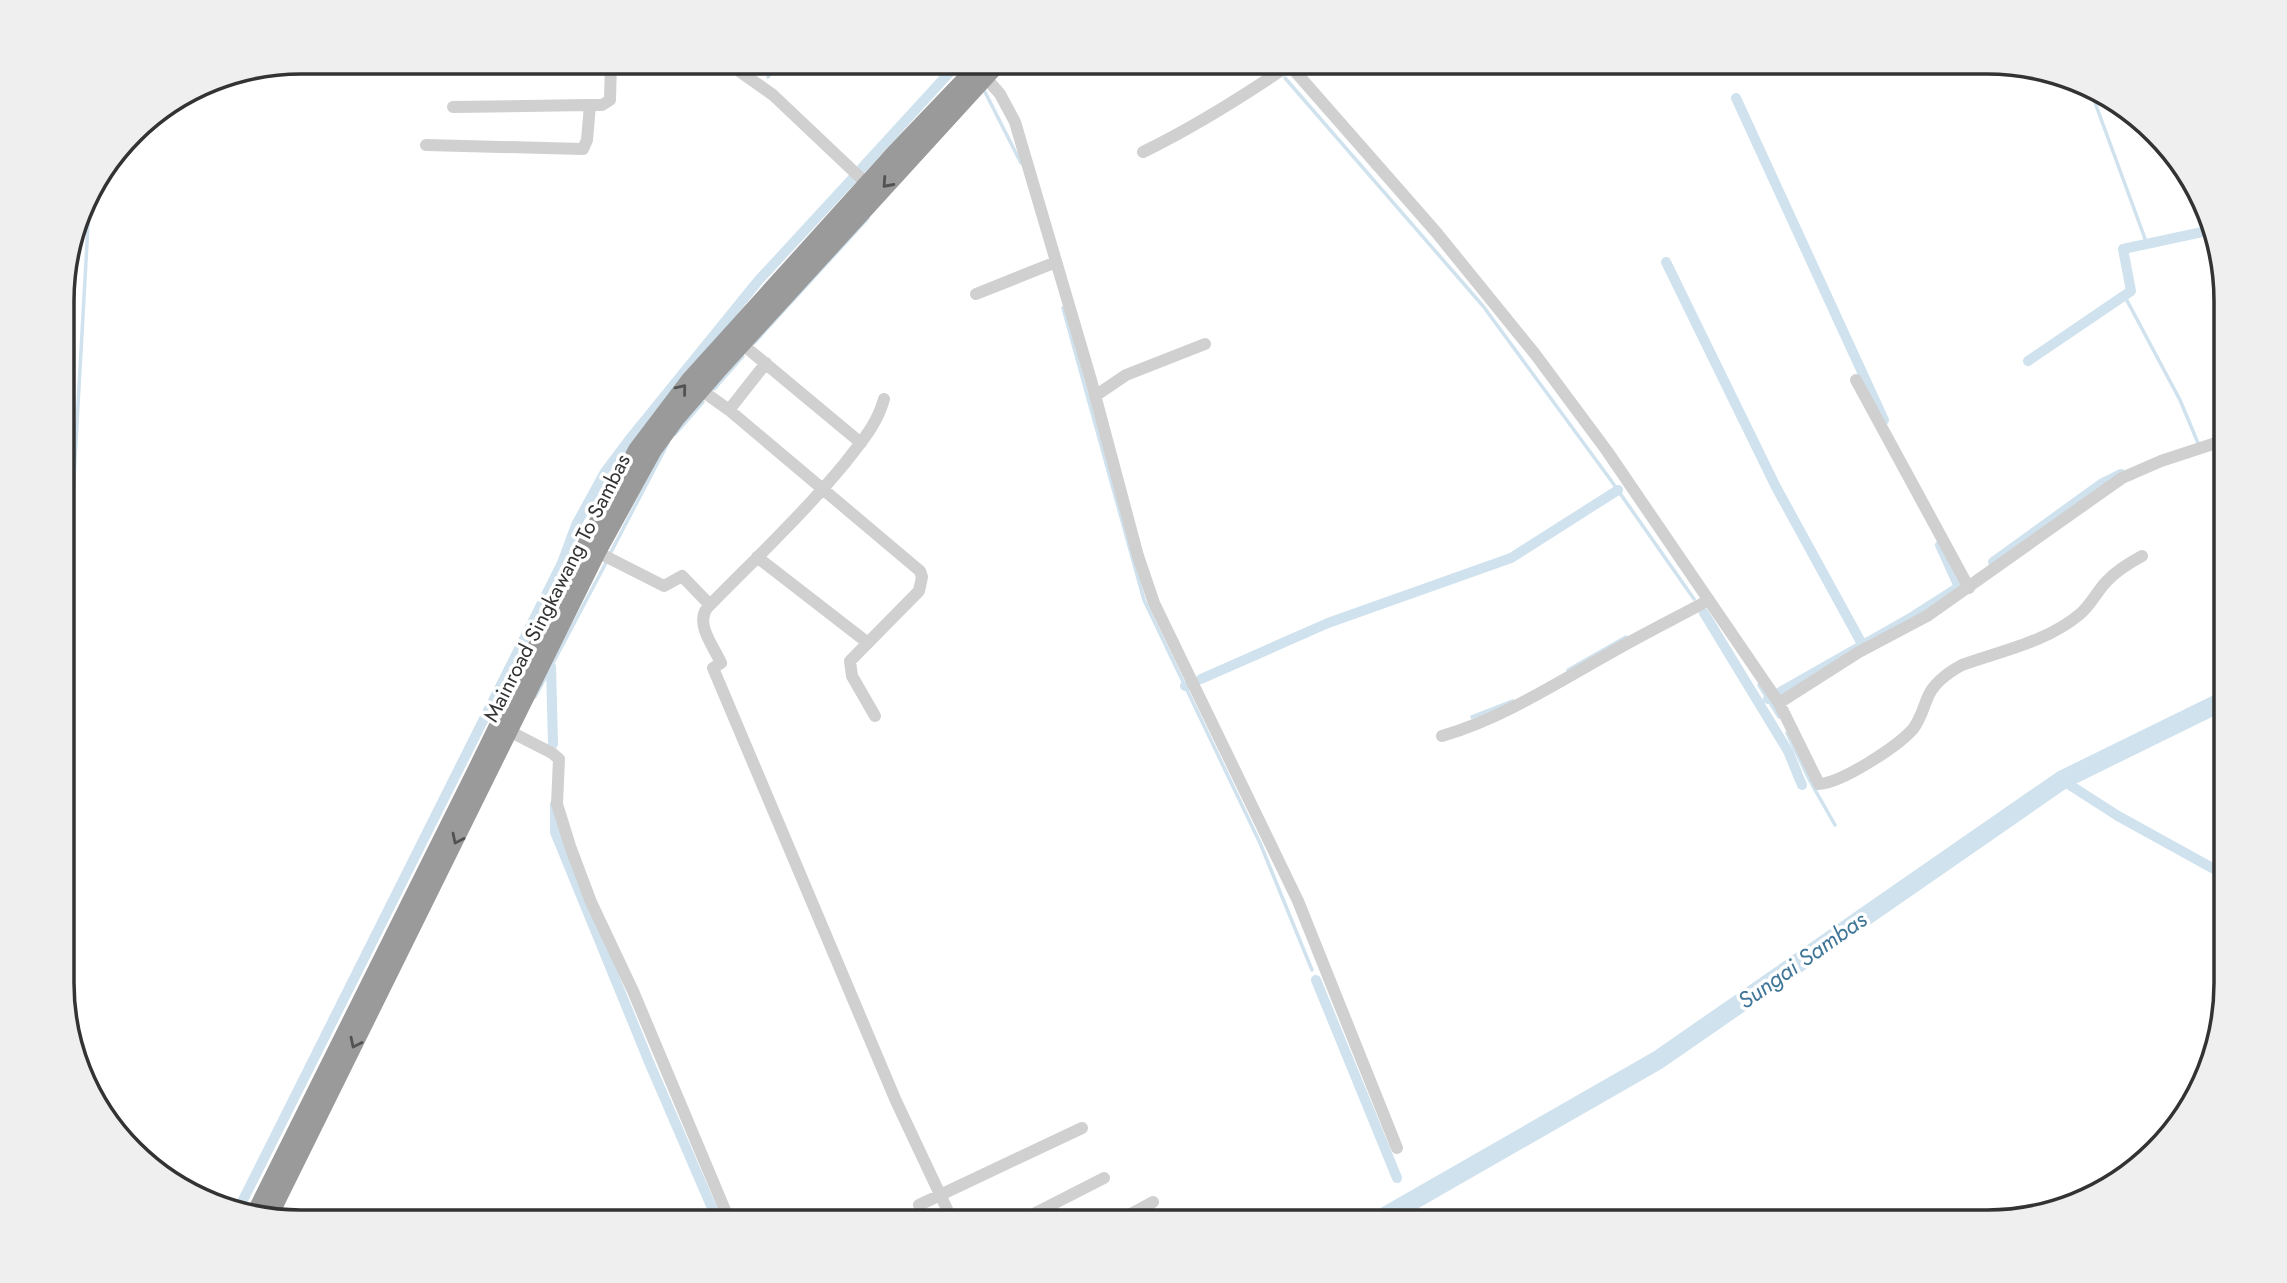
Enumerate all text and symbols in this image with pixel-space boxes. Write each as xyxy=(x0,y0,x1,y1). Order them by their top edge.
one-way arrow xyxy=(882,175,895,188)
one-way arrow xyxy=(674,385,687,397)
street label: Mainroad Singkawang To Sambas xyxy=(476,449,638,727)
one-way arrow xyxy=(451,832,465,844)
water label: Sungai Sambas xyxy=(1731,902,1874,1017)
one-way arrow xyxy=(350,1036,364,1048)

